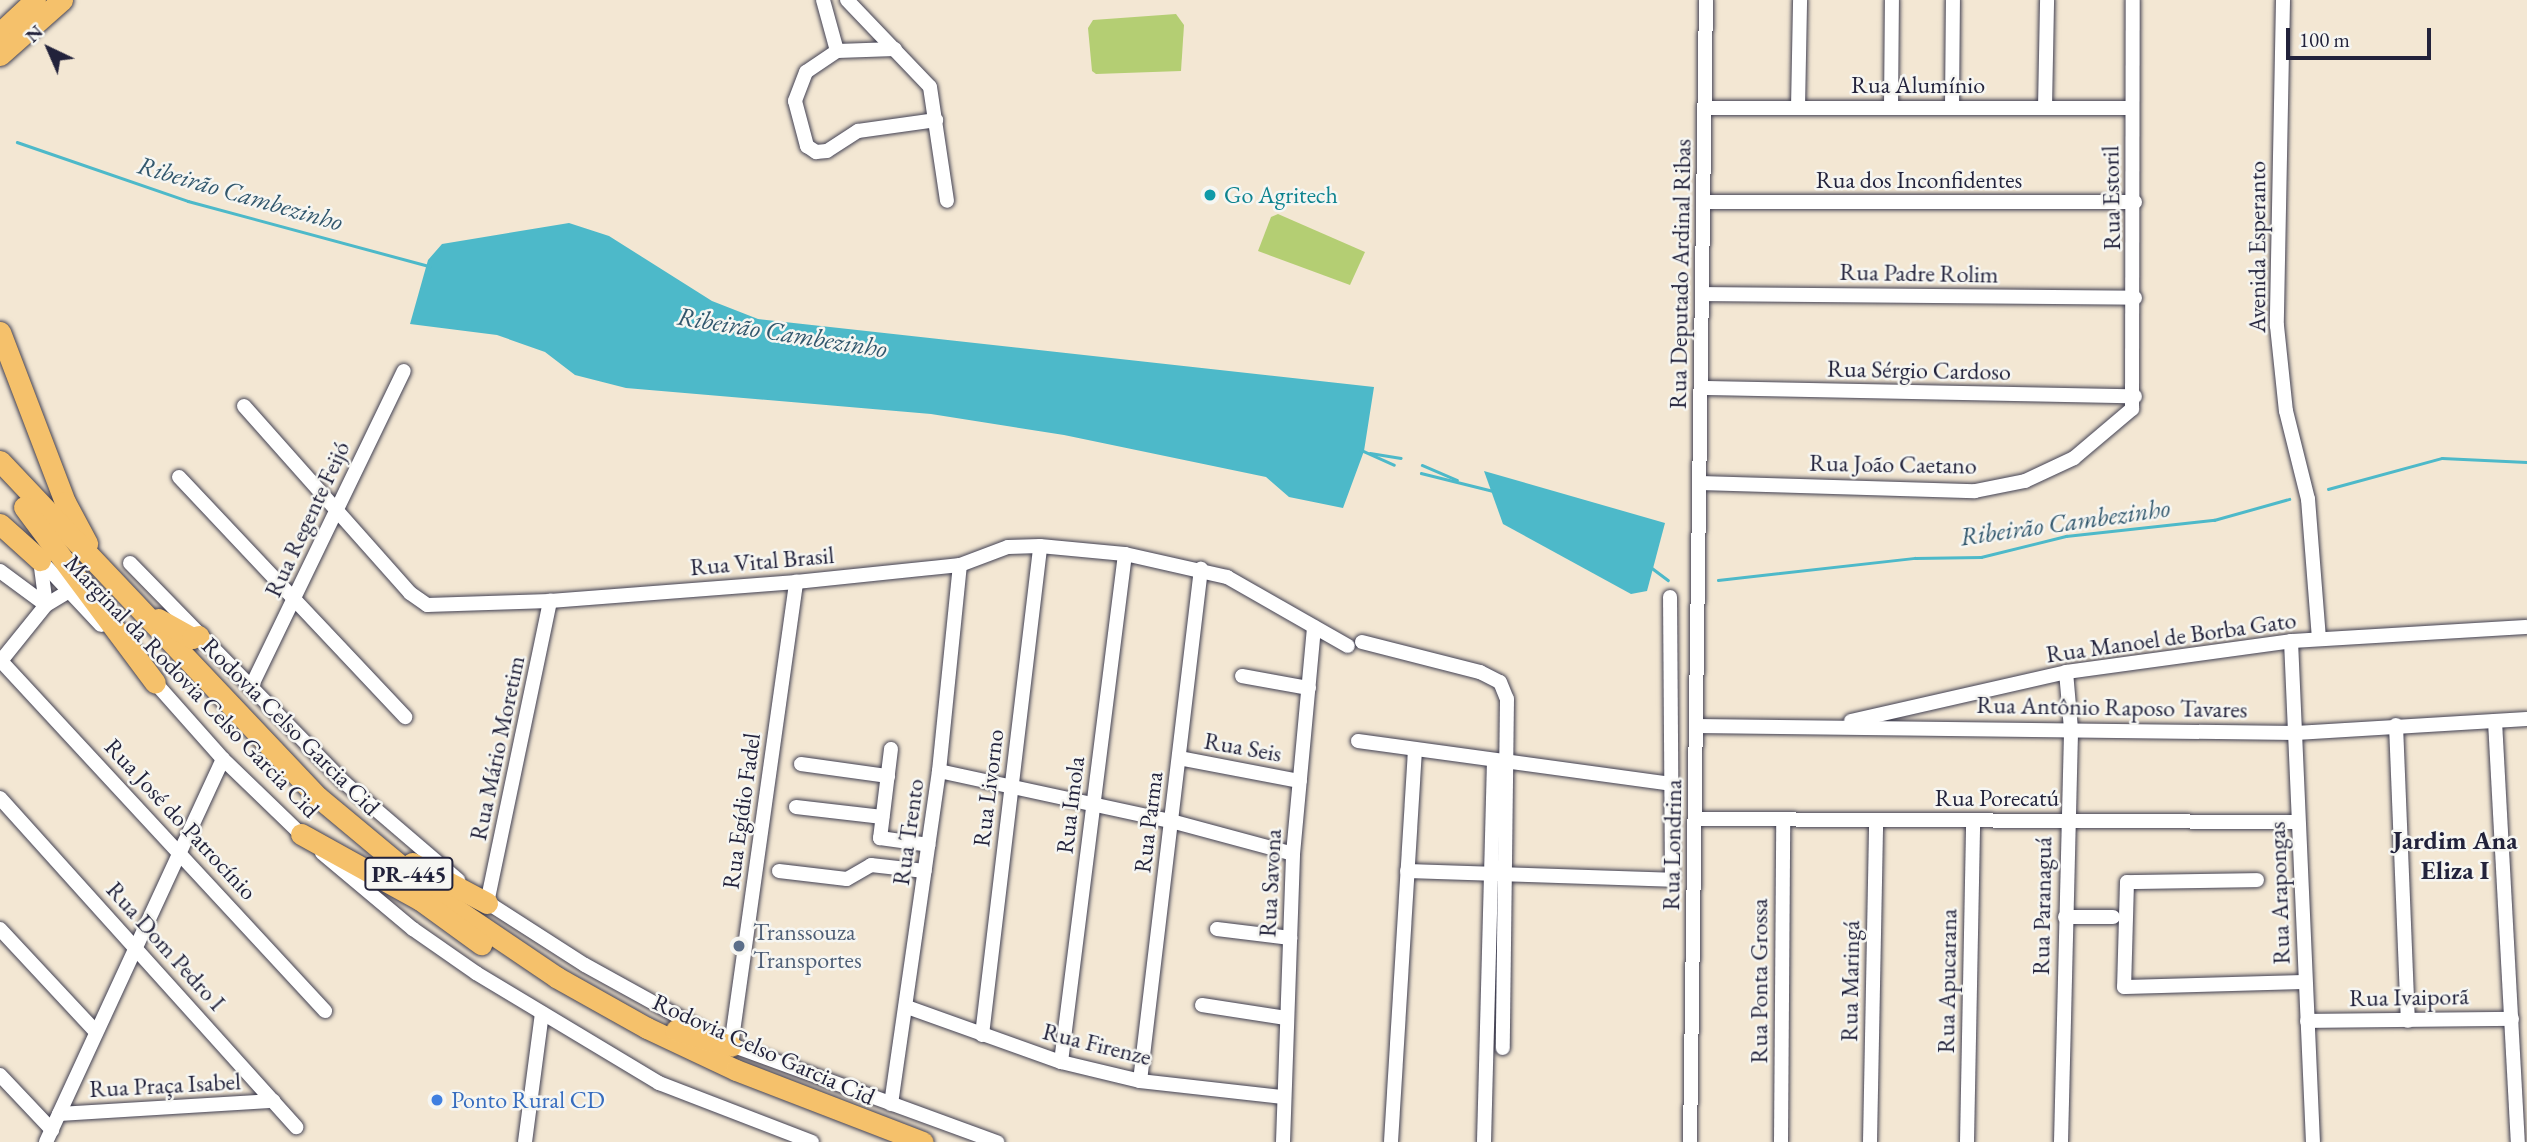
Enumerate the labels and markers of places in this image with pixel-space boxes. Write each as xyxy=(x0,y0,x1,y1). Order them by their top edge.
place label: Go Agritech xyxy=(1224,181,1338,209)
marker: Go Agritech xyxy=(1202,187,1218,203)
place label: Transsouza Transportes xyxy=(753,918,862,974)
marker: Transsouza Transportes xyxy=(731,938,747,954)
place label: Ponto Rural CD xyxy=(451,1086,605,1114)
marker: Ponto Rural CD xyxy=(429,1092,445,1108)

